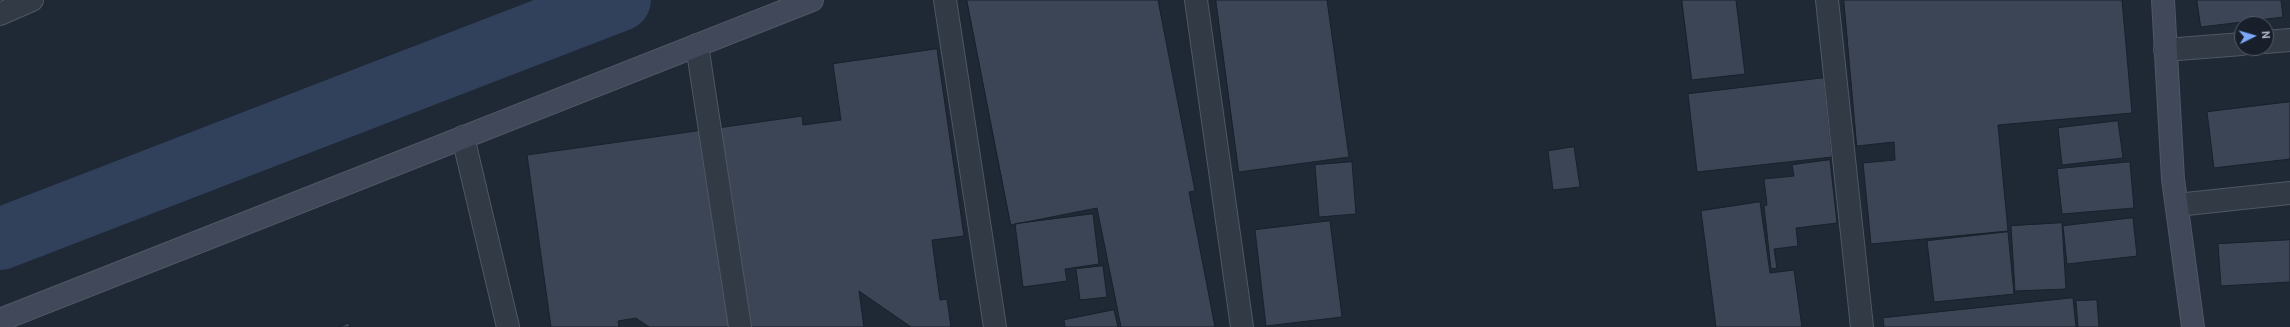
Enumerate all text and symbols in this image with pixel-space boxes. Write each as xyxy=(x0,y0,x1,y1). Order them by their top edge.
north arrow xyxy=(2234,16,2274,56)
text: N xyxy=(2259,31,2272,39)

